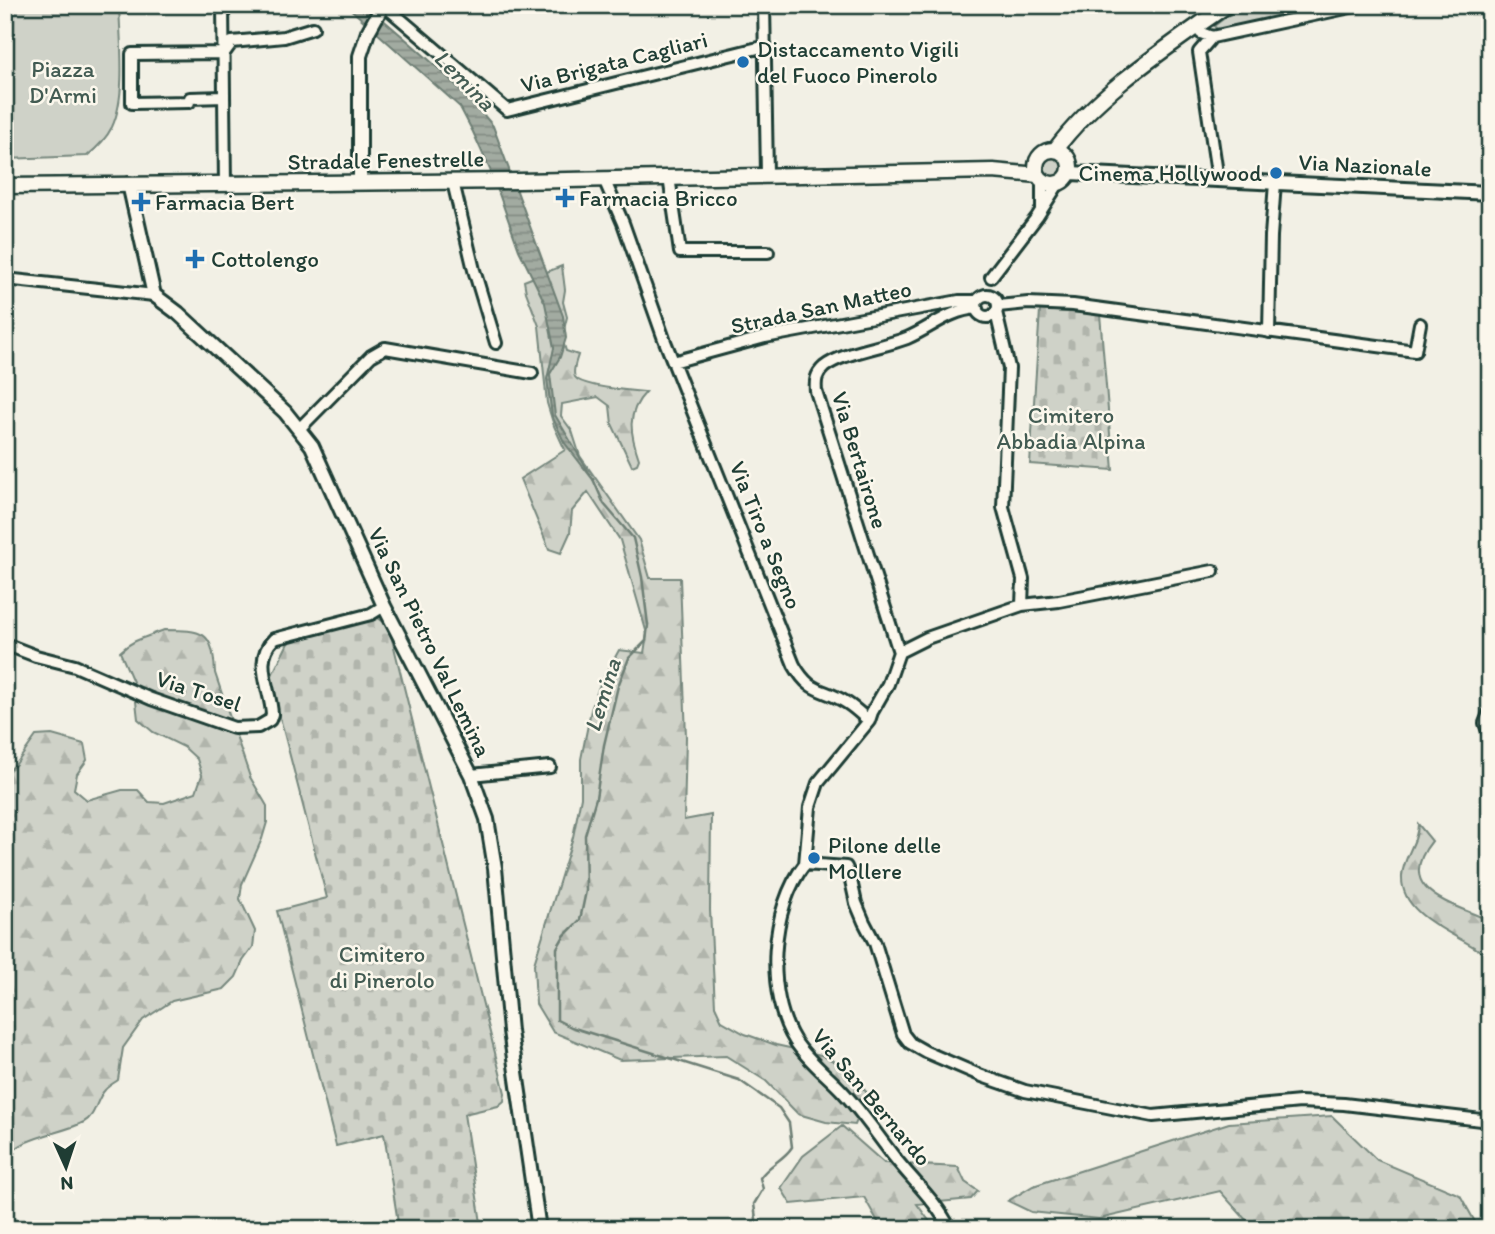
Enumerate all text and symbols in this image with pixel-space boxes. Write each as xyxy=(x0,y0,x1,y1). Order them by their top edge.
street label: Via Brigata Cagliari xyxy=(518,25,710,99)
place label: Distaccamento Vigili del Fuoco Pinerolo xyxy=(757,35,959,89)
water label: Lemina xyxy=(428,43,502,117)
marker: Distaccamento Vigili del Fuoco Pinerolo xyxy=(735,54,751,70)
park label: Piazza D'Armi xyxy=(29,55,97,109)
street label: Stradale Fenestrelle xyxy=(287,144,485,176)
street label: Via Nazionale xyxy=(1298,148,1432,182)
place label: Cinema Hollywood xyxy=(1079,159,1262,187)
marker: Cinema Hollywood xyxy=(1268,165,1284,181)
place label: Farmacia Bricco xyxy=(579,184,738,212)
place label: Farmacia Bert xyxy=(155,188,295,216)
marker: Farmacia Bricco xyxy=(557,190,573,206)
marker: Farmacia Bert xyxy=(133,194,149,210)
place label: Cottolengo xyxy=(211,245,319,273)
marker: Cottolengo xyxy=(185,249,205,269)
street label: Strada San Matteo xyxy=(728,274,914,340)
street label: Via Bertairone xyxy=(826,388,894,532)
park label: Cimitero Abbadia Alpina xyxy=(997,401,1145,455)
street label: Via Tiro a Segno xyxy=(724,457,808,613)
street label: Via San Pietro Val Lemina xyxy=(362,523,498,761)
water label: Lemina xyxy=(577,654,627,735)
street label: Via Tosel xyxy=(153,664,246,718)
place label: Pilone delle Mollere xyxy=(828,831,941,885)
marker: Pilone delle Mollere xyxy=(806,850,822,866)
park label: Cimitero di Pinerolo xyxy=(329,940,435,994)
street label: Via San Bernardo xyxy=(806,1022,938,1172)
north arrow xyxy=(32,1132,102,1202)
text: N xyxy=(60,1172,74,1195)

